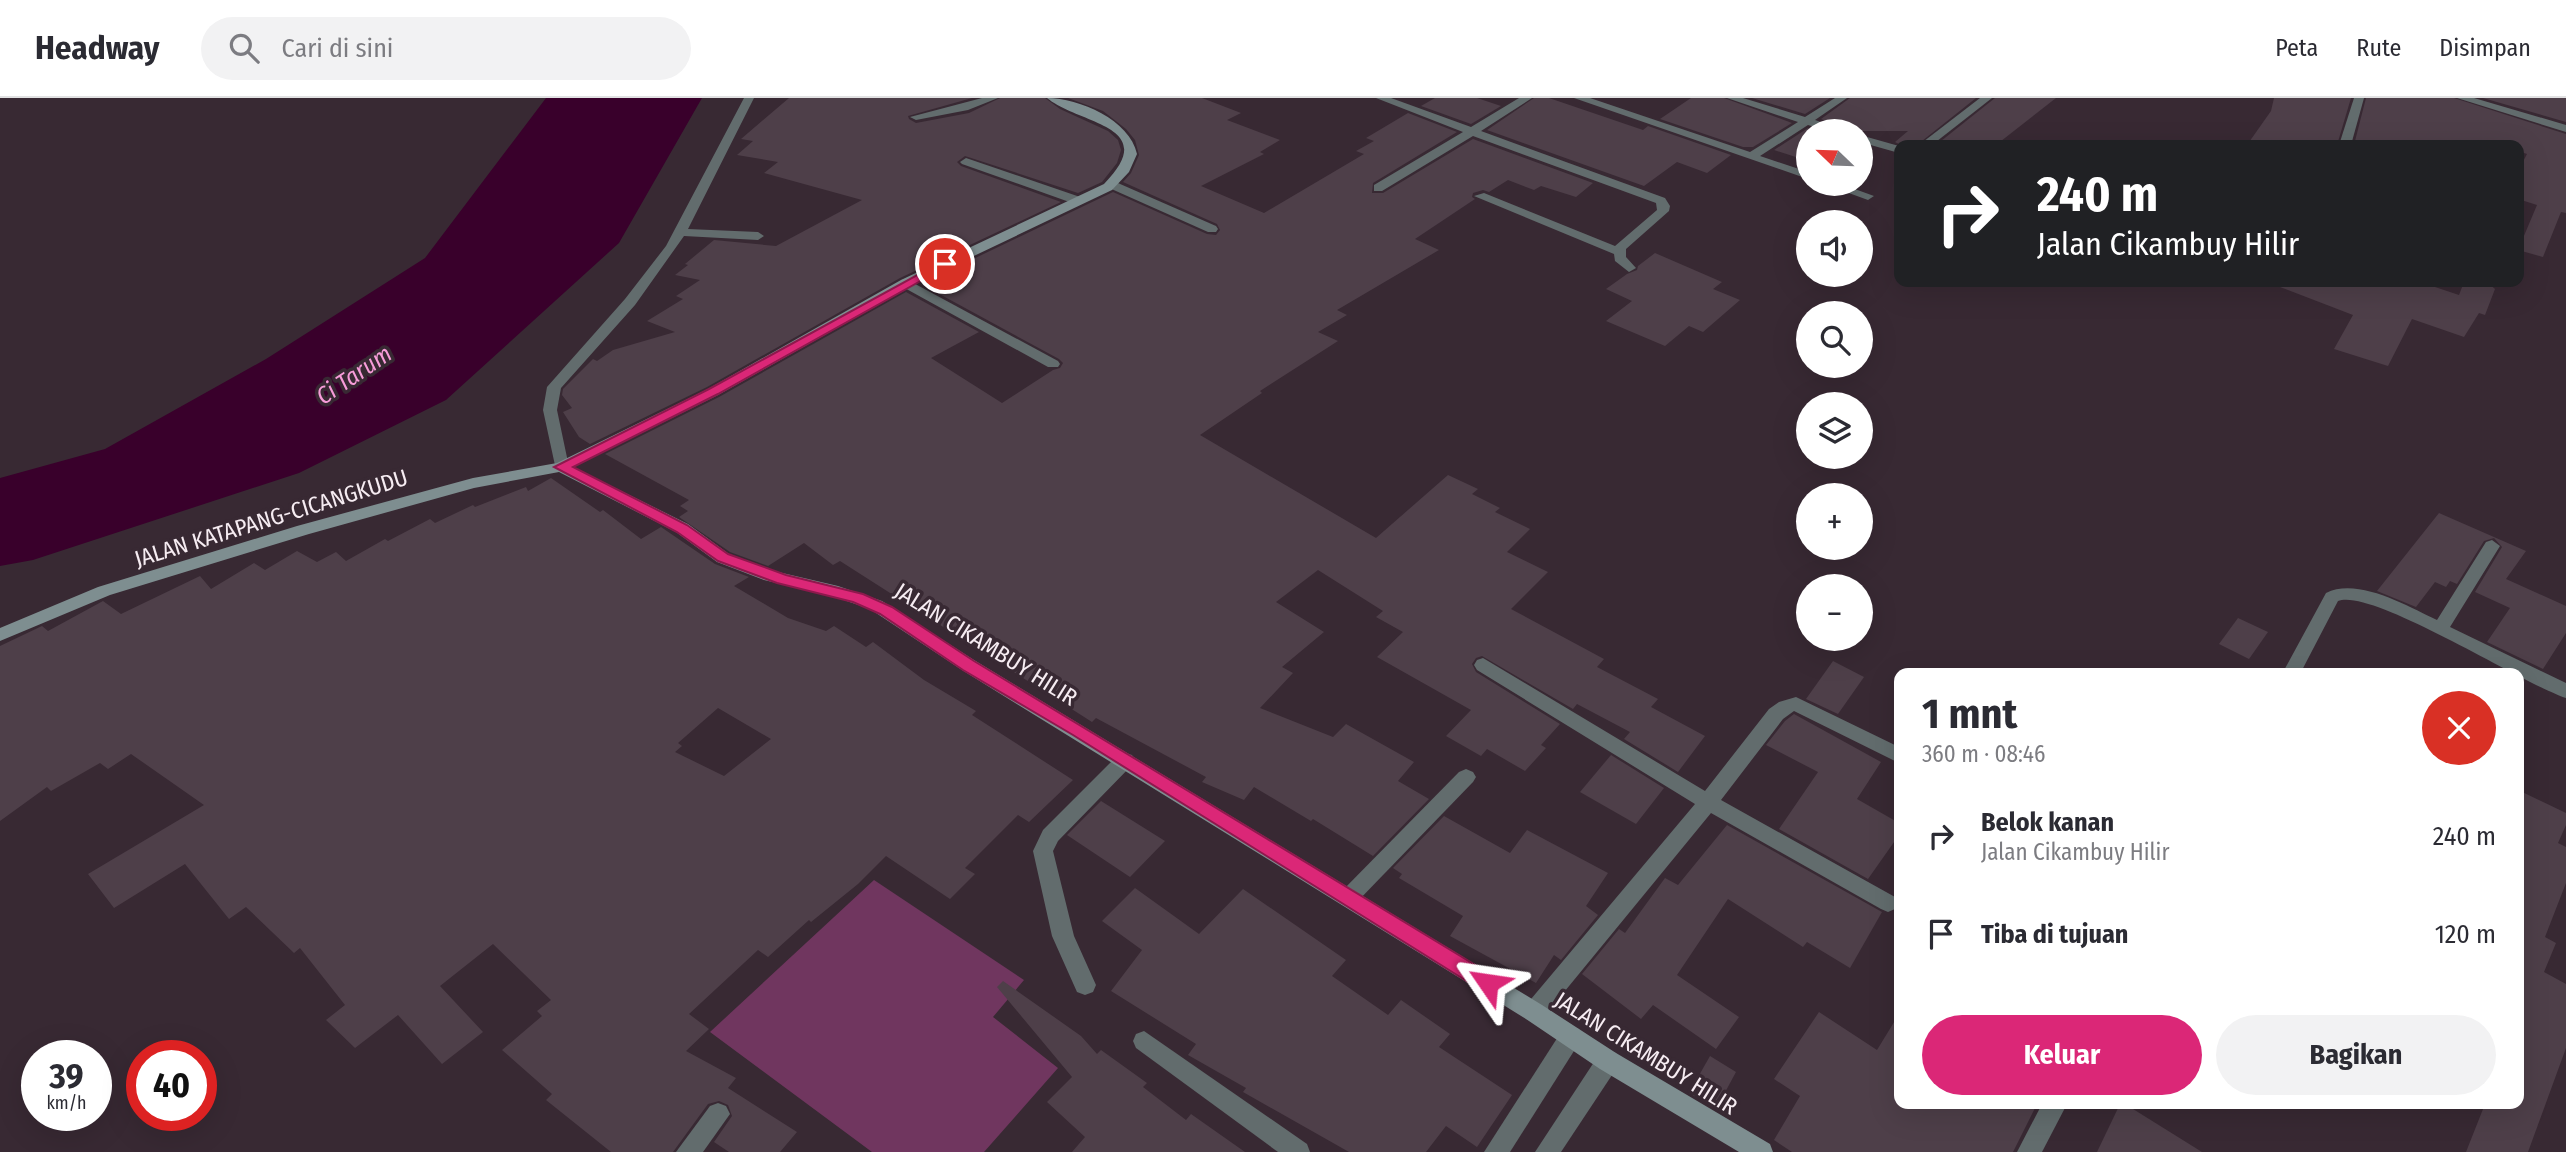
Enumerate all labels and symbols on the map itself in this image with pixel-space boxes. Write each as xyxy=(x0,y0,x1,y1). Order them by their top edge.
north arrow xyxy=(1796,119,1872,196)
pin xyxy=(915,234,975,294)
water label: Ci Tarum xyxy=(311,340,397,410)
street label: JALAN KATAPANG-CICANGKUDU xyxy=(131,463,411,573)
street label: JALAN CIKAMBUY HILIR xyxy=(890,576,1083,712)
position arrow xyxy=(1451,946,1525,1020)
street label: JALAN CIKAMBUY HILIR xyxy=(1550,985,1743,1121)
speed limit sign: 40 xyxy=(126,1040,217,1131)

